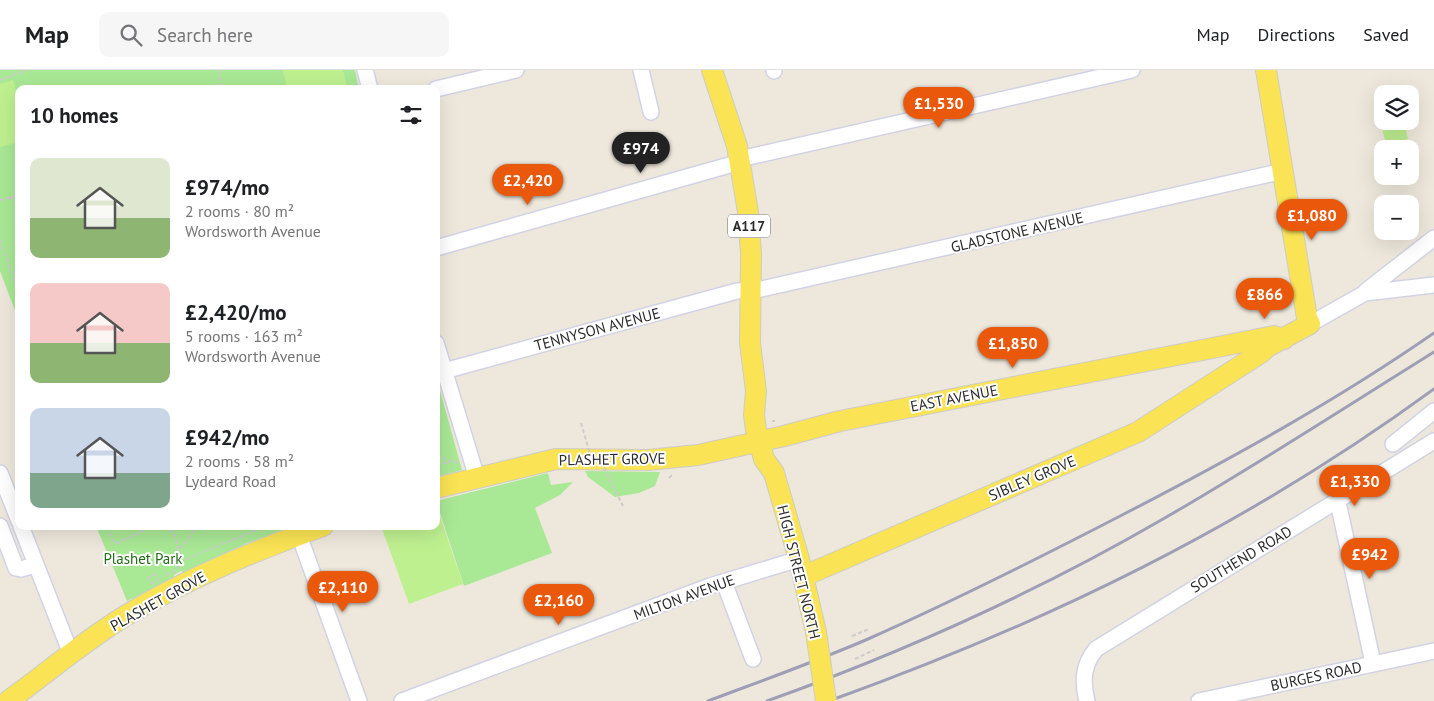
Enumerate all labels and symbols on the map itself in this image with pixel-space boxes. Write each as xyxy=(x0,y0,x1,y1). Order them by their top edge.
pin: £1,530 xyxy=(898,87,980,129)
pin: £974 xyxy=(611,132,671,174)
pin: £2,420 xyxy=(487,164,569,206)
pin: £1,080 xyxy=(1271,198,1353,241)
street label: GLADSTONE AVENUE xyxy=(949,207,1085,257)
road number: A117 xyxy=(728,214,770,238)
pin: £866 xyxy=(1235,278,1295,320)
street label: TENNYSON AVENUE xyxy=(532,303,662,355)
pin: £1,850 xyxy=(972,326,1054,369)
street label: EAST AVENUE xyxy=(909,380,999,416)
street label: PLASHET GROVE xyxy=(558,449,666,469)
street label: SIBLEY GROVE xyxy=(986,451,1078,505)
pin: £1,330 xyxy=(1314,464,1396,507)
street label: HIGH STREET NORTH xyxy=(773,503,825,641)
street label: SOUTHEND ROAD xyxy=(1187,521,1295,597)
pin: £942 xyxy=(1340,538,1400,580)
park label: Plashet Park xyxy=(103,549,183,568)
street label: PLASHET GROVE xyxy=(107,567,209,635)
pin: £2,110 xyxy=(302,570,384,613)
street label: MILTON AVENUE xyxy=(631,570,737,624)
pin: £2,160 xyxy=(518,584,600,626)
street label: BURGES ROAD xyxy=(1269,657,1363,695)

